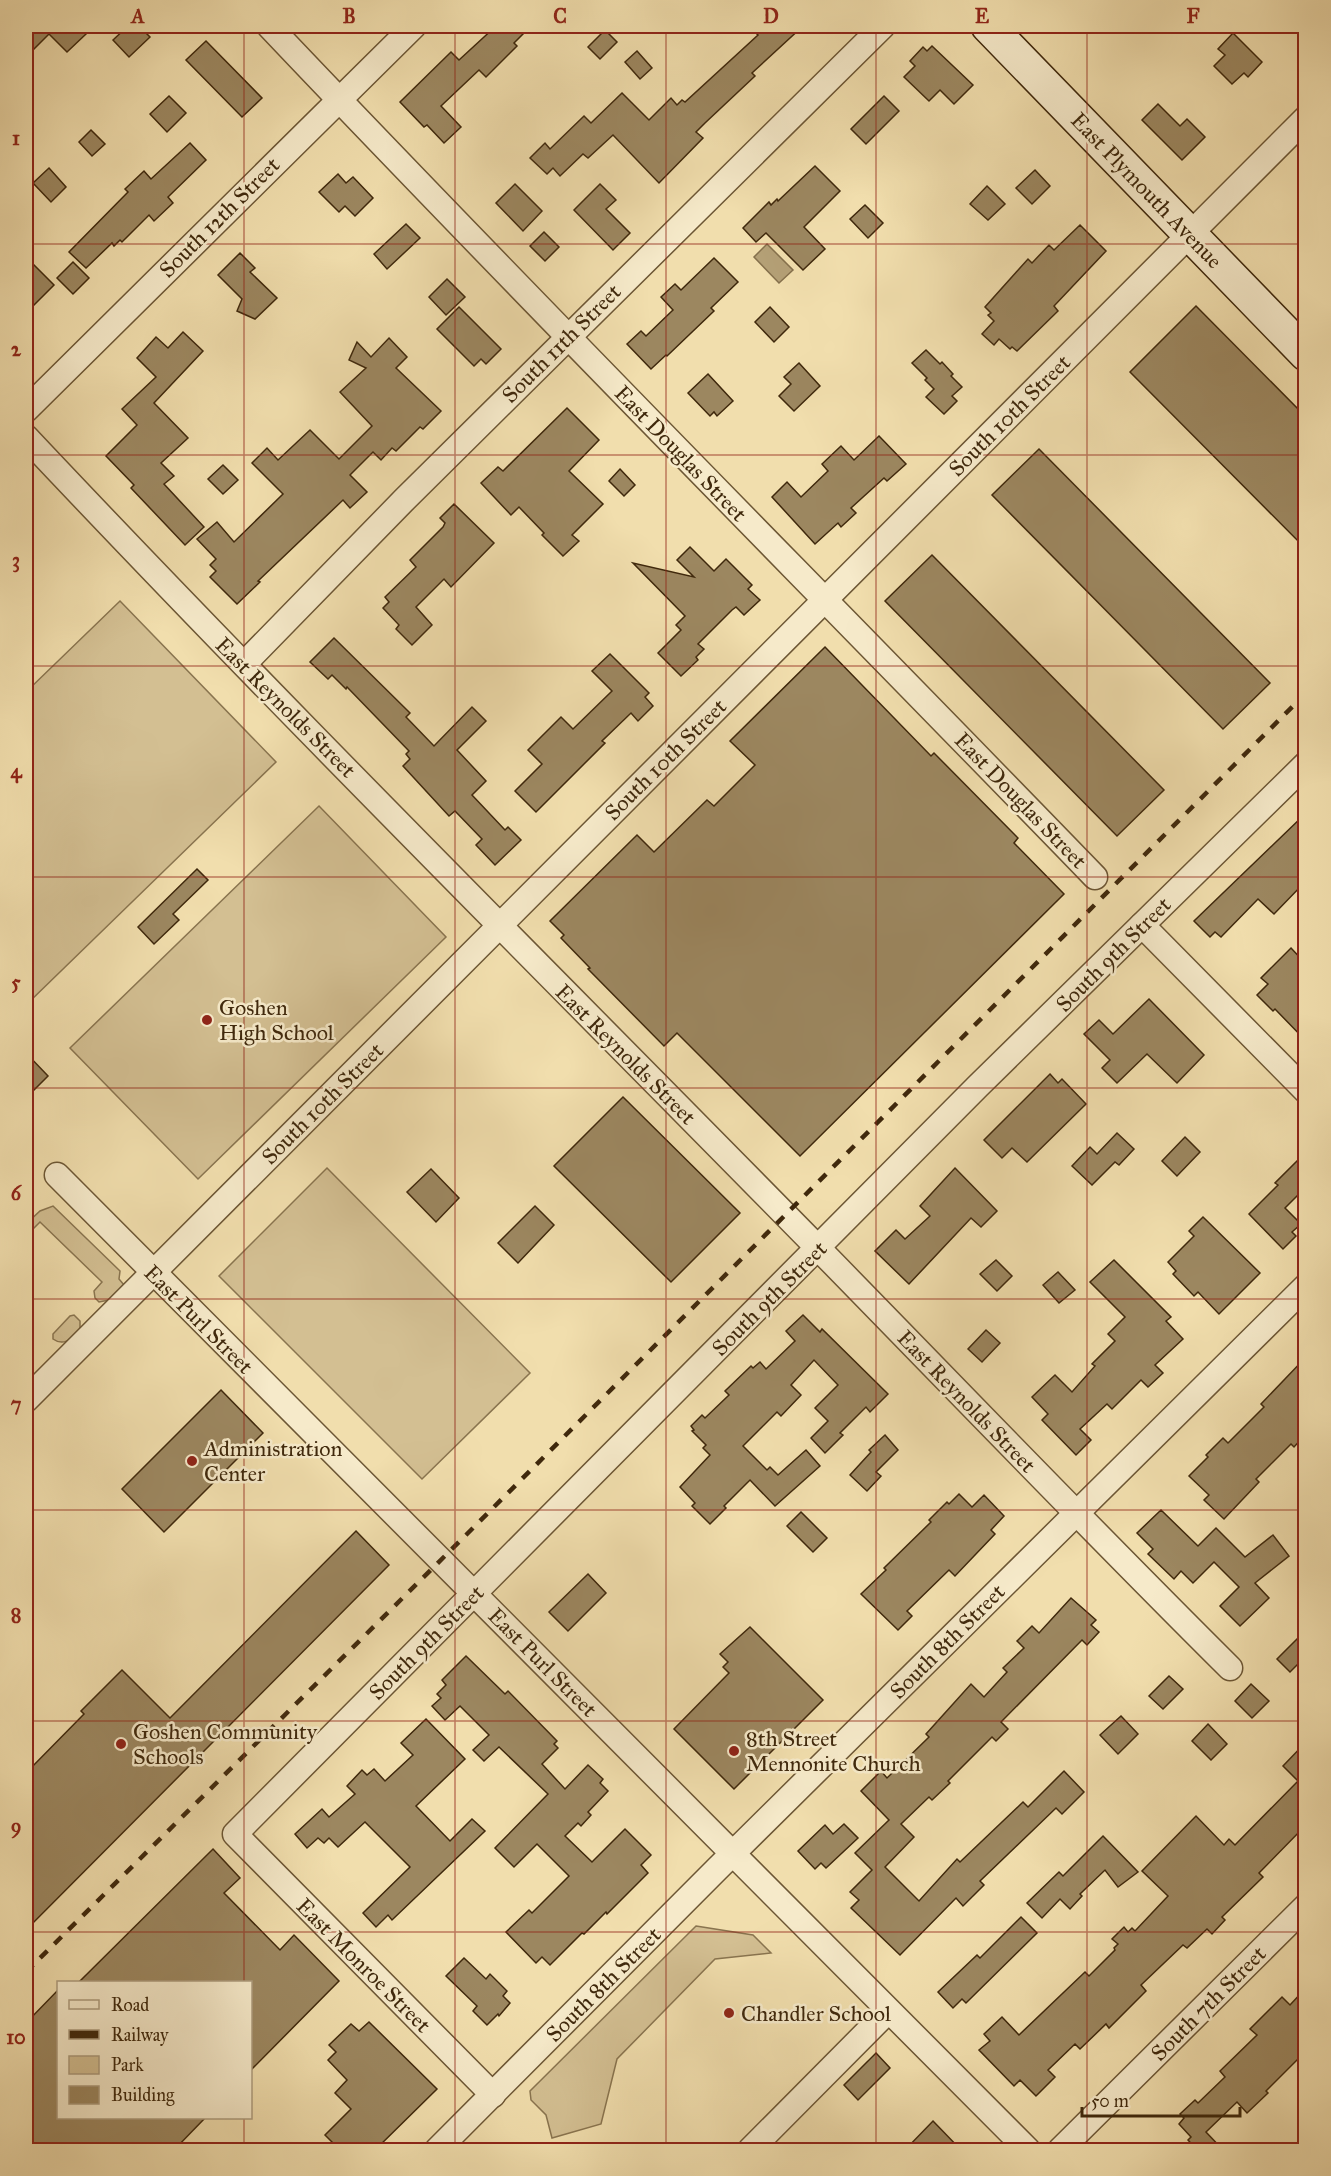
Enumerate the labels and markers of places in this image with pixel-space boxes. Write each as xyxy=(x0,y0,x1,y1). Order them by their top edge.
place label: Goshen High School xyxy=(219,994,334,1046)
marker: Goshen High School xyxy=(200,1013,214,1027)
place label: Administration Center xyxy=(203,1435,343,1487)
marker: Administration Center xyxy=(185,1454,199,1468)
place label: Goshen Community Schools xyxy=(133,1718,318,1770)
place label: 8th Street Mennonite Church xyxy=(746,1725,921,1777)
marker: Goshen Community Schools xyxy=(114,1737,128,1751)
marker: 8th Street Mennonite Church xyxy=(727,1744,741,1758)
place label: Chandler School xyxy=(741,2000,891,2027)
marker: Chandler School xyxy=(722,2006,736,2020)

